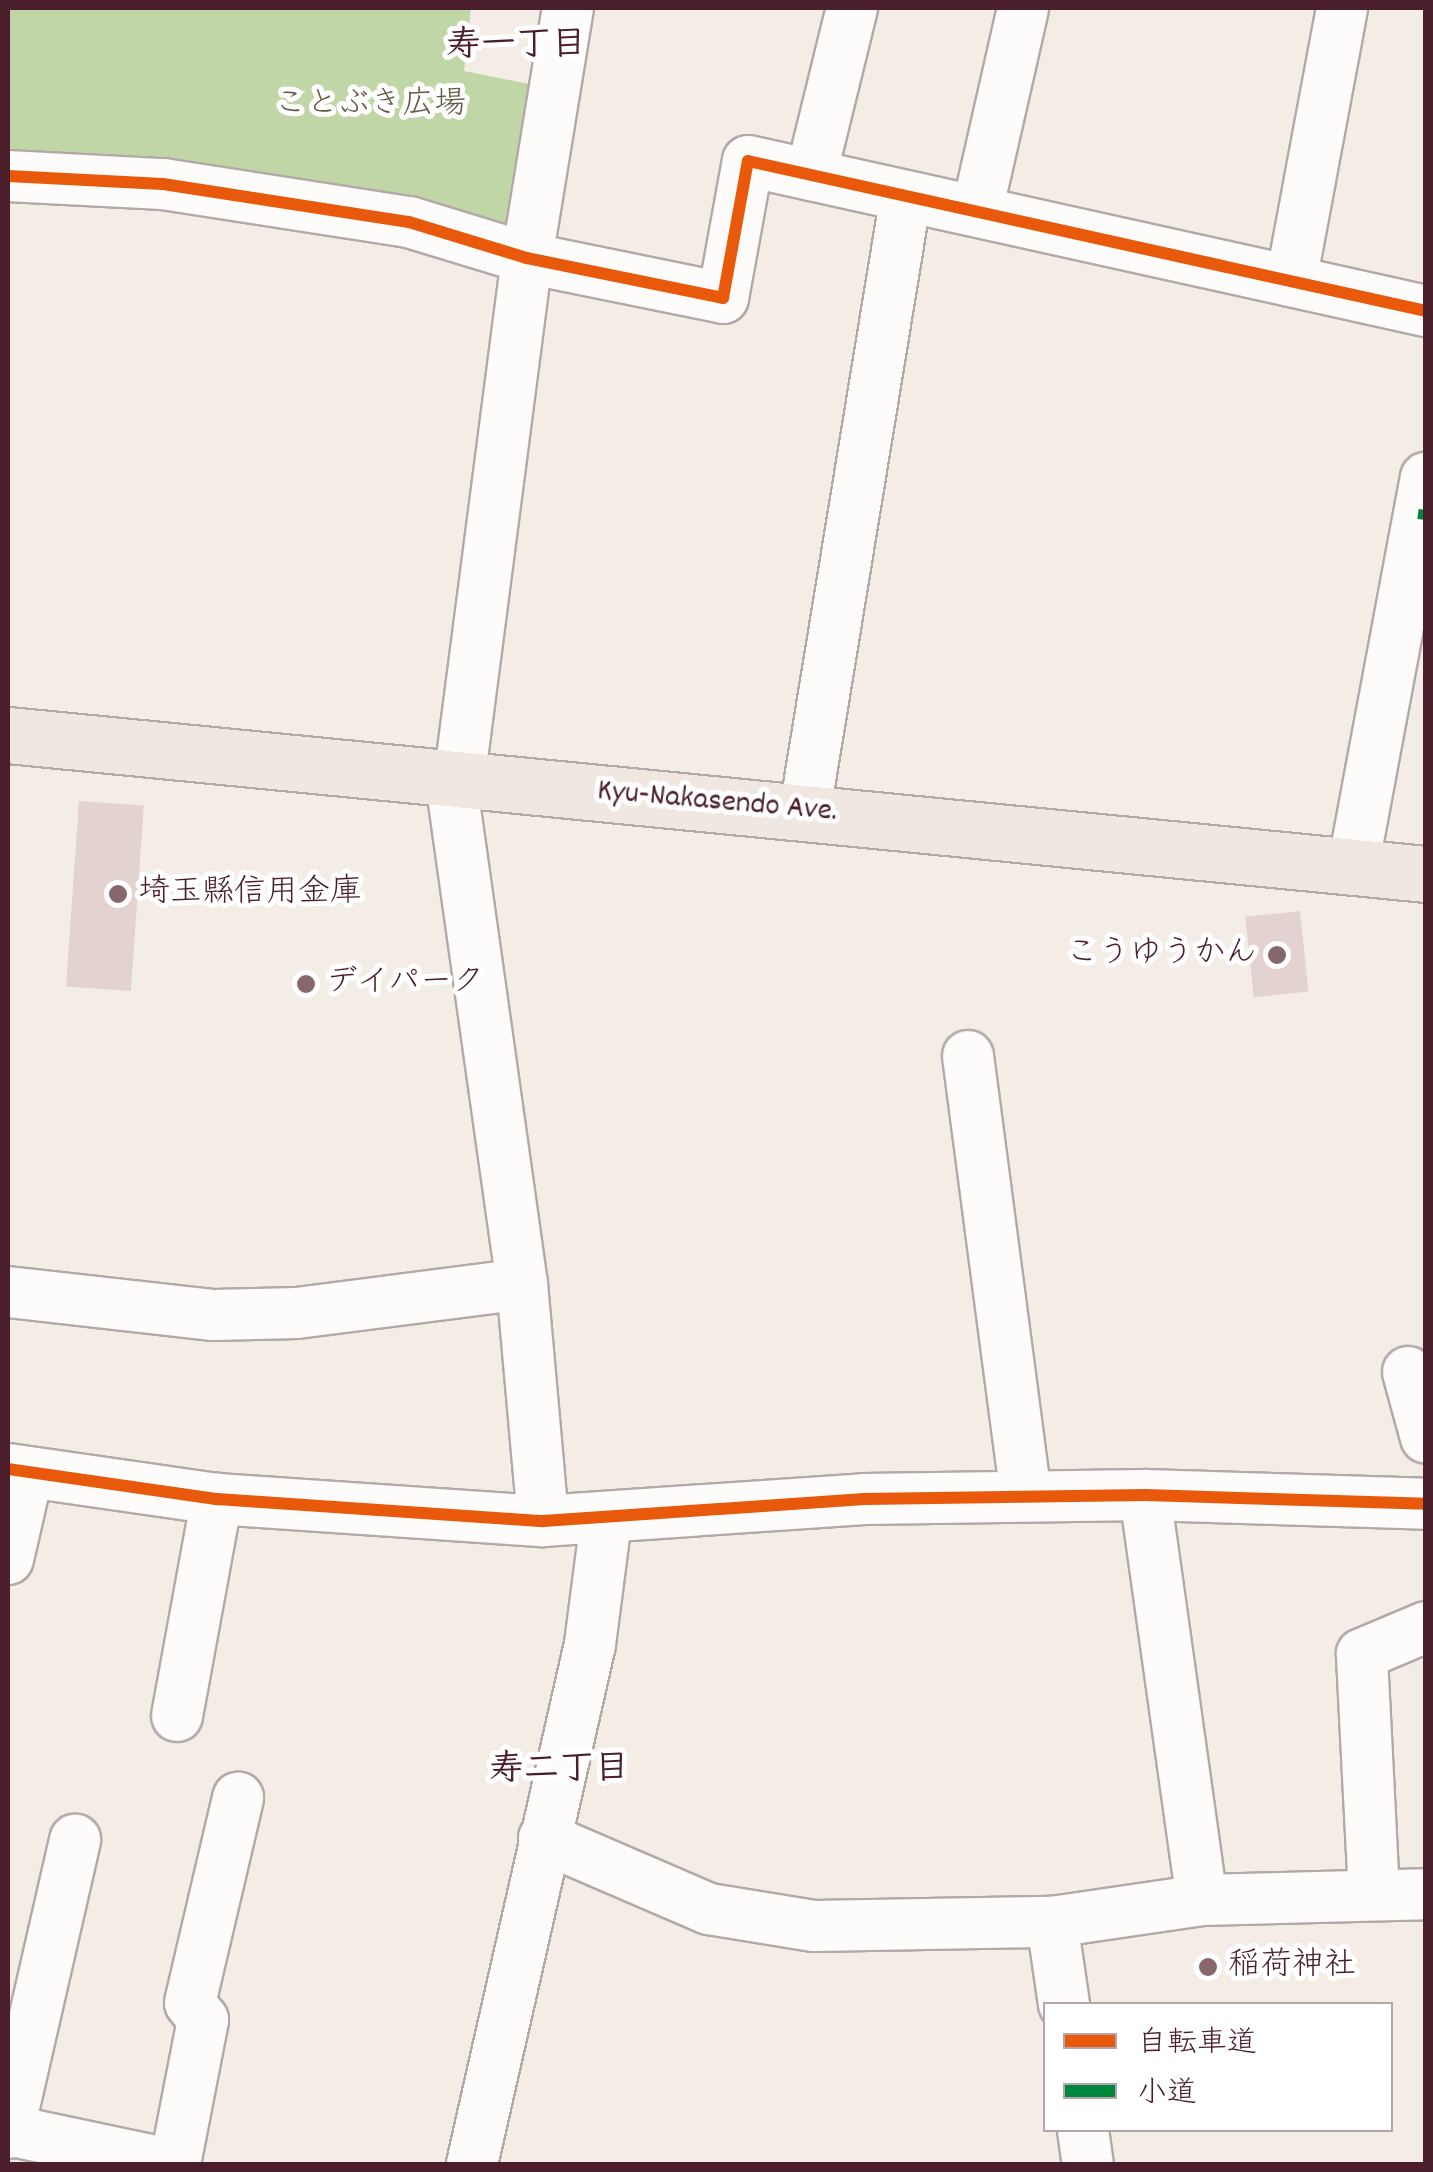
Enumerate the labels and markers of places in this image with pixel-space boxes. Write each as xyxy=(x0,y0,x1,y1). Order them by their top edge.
place label: 埼玉縣信用金庫 xyxy=(138,875,362,913)
marker: 埼玉縣信用金庫 xyxy=(107,883,129,905)
place label: こうゆうかん xyxy=(1065,936,1257,974)
marker: こうゆうかん xyxy=(1266,944,1288,966)
place label: デイパーク xyxy=(326,965,486,1003)
marker: デイパーク xyxy=(295,973,317,995)
place label: 稲荷神社 xyxy=(1228,1948,1356,1986)
marker: 稲荷神社 xyxy=(1197,1956,1219,1978)

